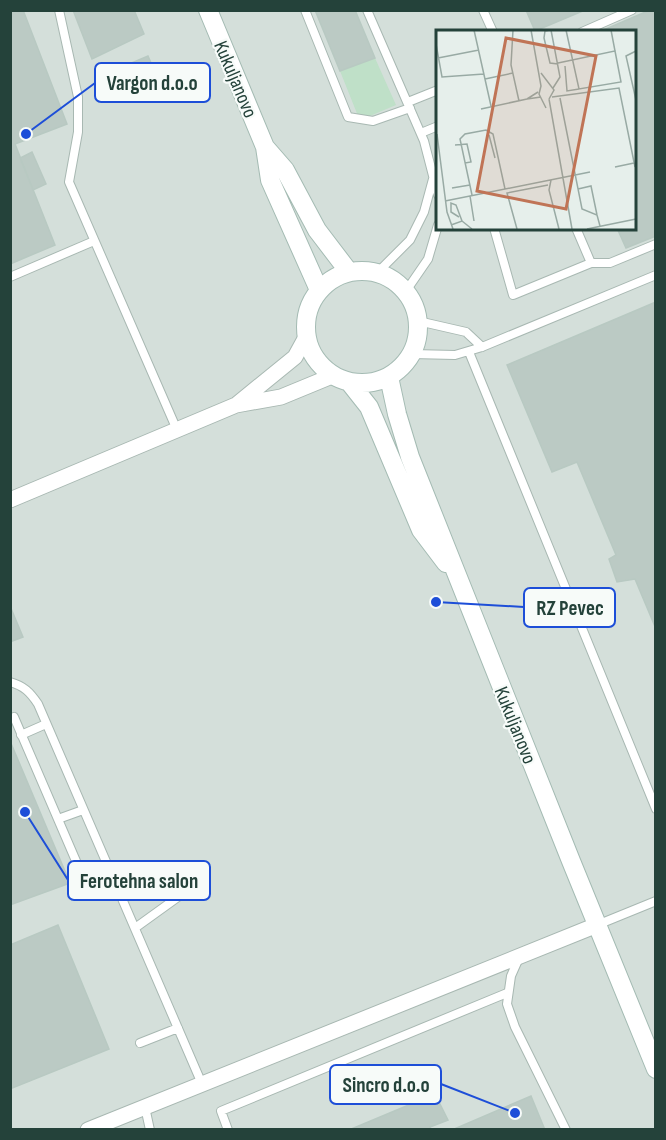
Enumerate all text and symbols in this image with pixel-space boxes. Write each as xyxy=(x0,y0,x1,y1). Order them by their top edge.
inset map xyxy=(436,30,636,230)
street label: Kukuljanovo xyxy=(208,37,262,121)
callout: Vargon d.o.o xyxy=(95,63,210,102)
text: Vargon d.o.o xyxy=(106,71,198,96)
callout: RZ Pevec xyxy=(524,588,615,627)
text: RZ Pevec xyxy=(536,596,604,621)
street label: Kukuljanovo xyxy=(489,683,541,768)
callout: Ferotehna salon xyxy=(68,861,210,900)
text: Ferotehna salon xyxy=(80,869,198,894)
callout: Sincro d.o.o xyxy=(330,1065,441,1104)
text: Sincro d.o.o xyxy=(342,1073,430,1098)

